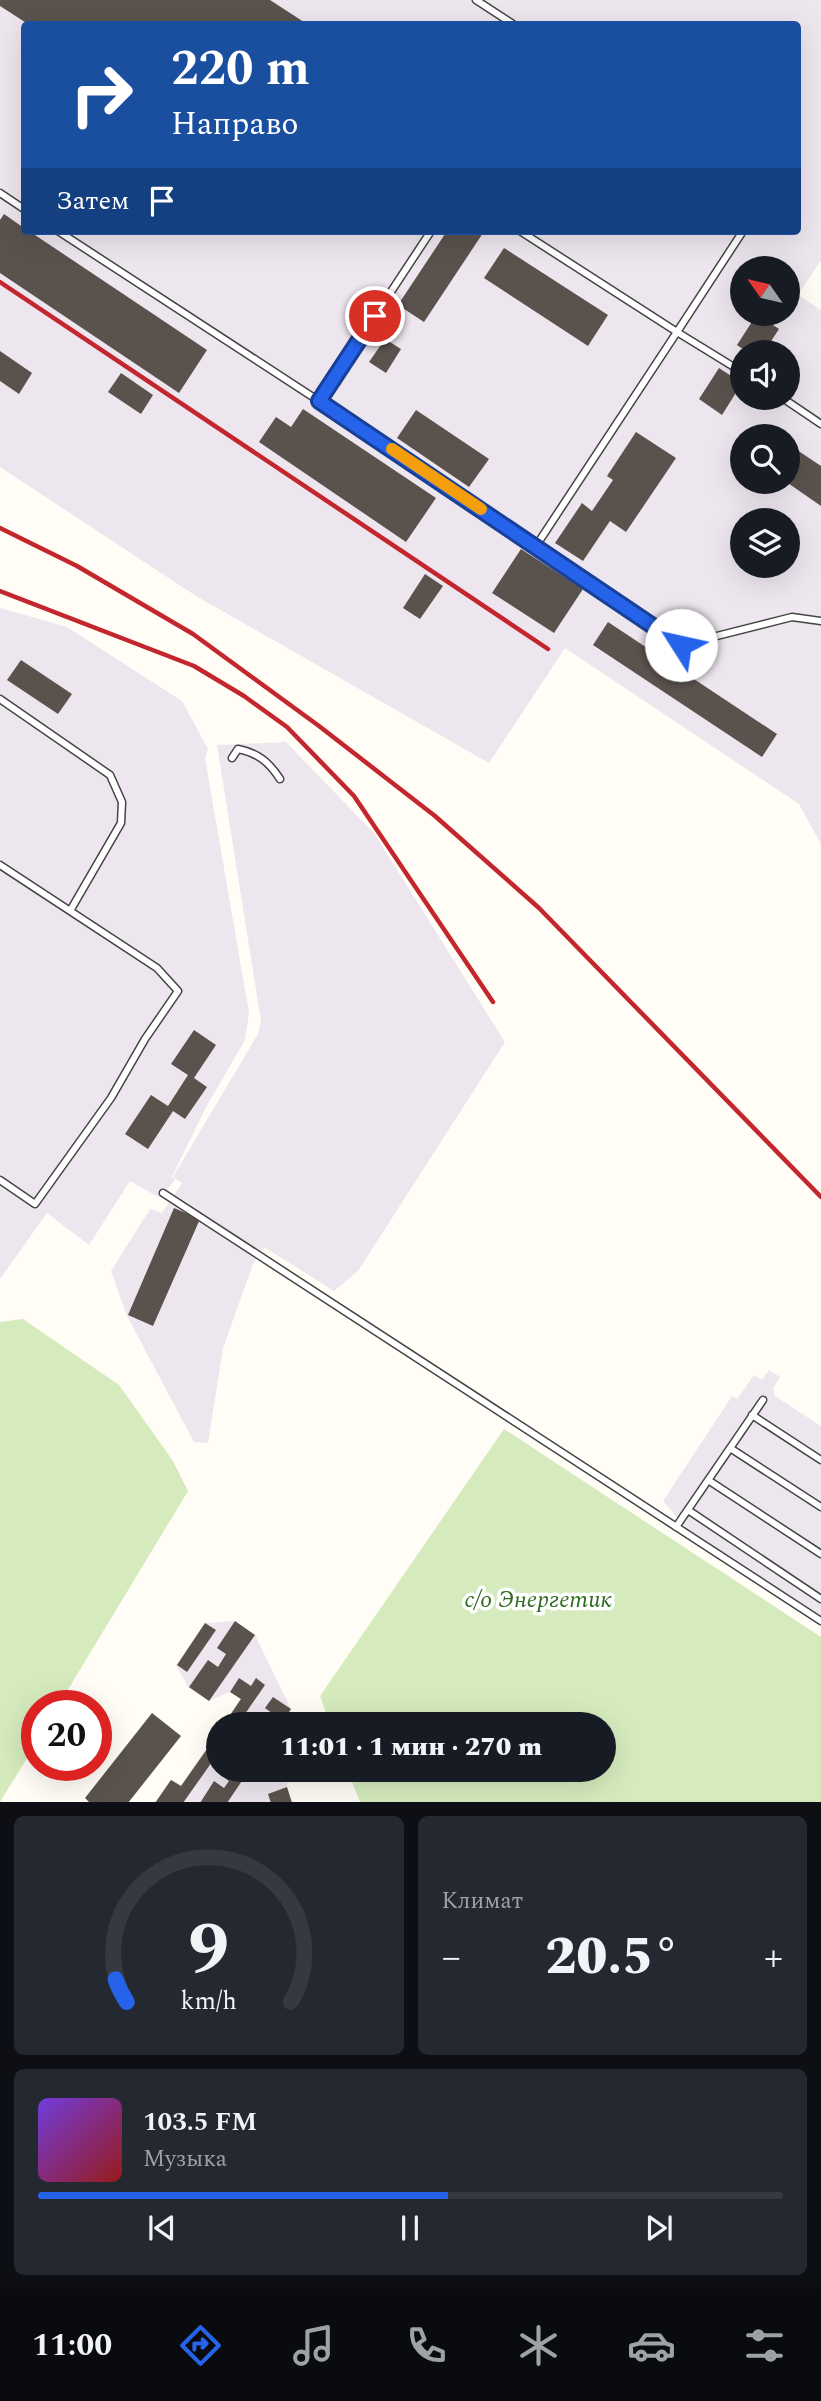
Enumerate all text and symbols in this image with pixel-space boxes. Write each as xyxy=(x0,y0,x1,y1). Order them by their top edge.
text: 220 m xyxy=(171,32,310,107)
icon: right xyxy=(56,49,147,140)
text: Направо xyxy=(171,100,298,149)
text: Затем xyxy=(56,181,129,221)
icon: arrive xyxy=(143,182,181,220)
north arrow xyxy=(730,256,800,326)
map controls xyxy=(730,256,800,578)
pin xyxy=(345,286,405,346)
icon: arrive xyxy=(356,297,394,335)
button: sound xyxy=(730,340,800,410)
button: search xyxy=(730,424,800,494)
button: layers xyxy=(730,508,800,578)
position arrow xyxy=(644,608,718,682)
park label: с/о Энергетик xyxy=(464,1582,612,1618)
speed limit sign: 20 xyxy=(21,1690,112,1781)
text: 11:01 · 1 мин · 270 m xyxy=(280,1727,542,1767)
text: Климат xyxy=(442,1884,523,1919)
text: 9 xyxy=(188,1895,229,2006)
text: 20.5° xyxy=(545,1918,679,1997)
text: − xyxy=(442,1929,461,1987)
text: + xyxy=(764,1929,783,1987)
text: km/h xyxy=(181,1982,237,2020)
text: 103.5 FM xyxy=(143,2102,257,2142)
text: Музыка xyxy=(143,2142,227,2177)
icon: previous xyxy=(143,2209,181,2247)
icon: pause xyxy=(391,2209,429,2247)
icon: next xyxy=(640,2209,678,2247)
text: 11:00 xyxy=(32,2321,112,2370)
icon: directions xyxy=(176,2321,225,2370)
icon: music xyxy=(289,2321,338,2370)
icon: phone xyxy=(402,2321,451,2370)
icon: climate xyxy=(514,2321,563,2370)
icon: car xyxy=(627,2321,676,2370)
icon: filters xyxy=(740,2321,789,2370)

